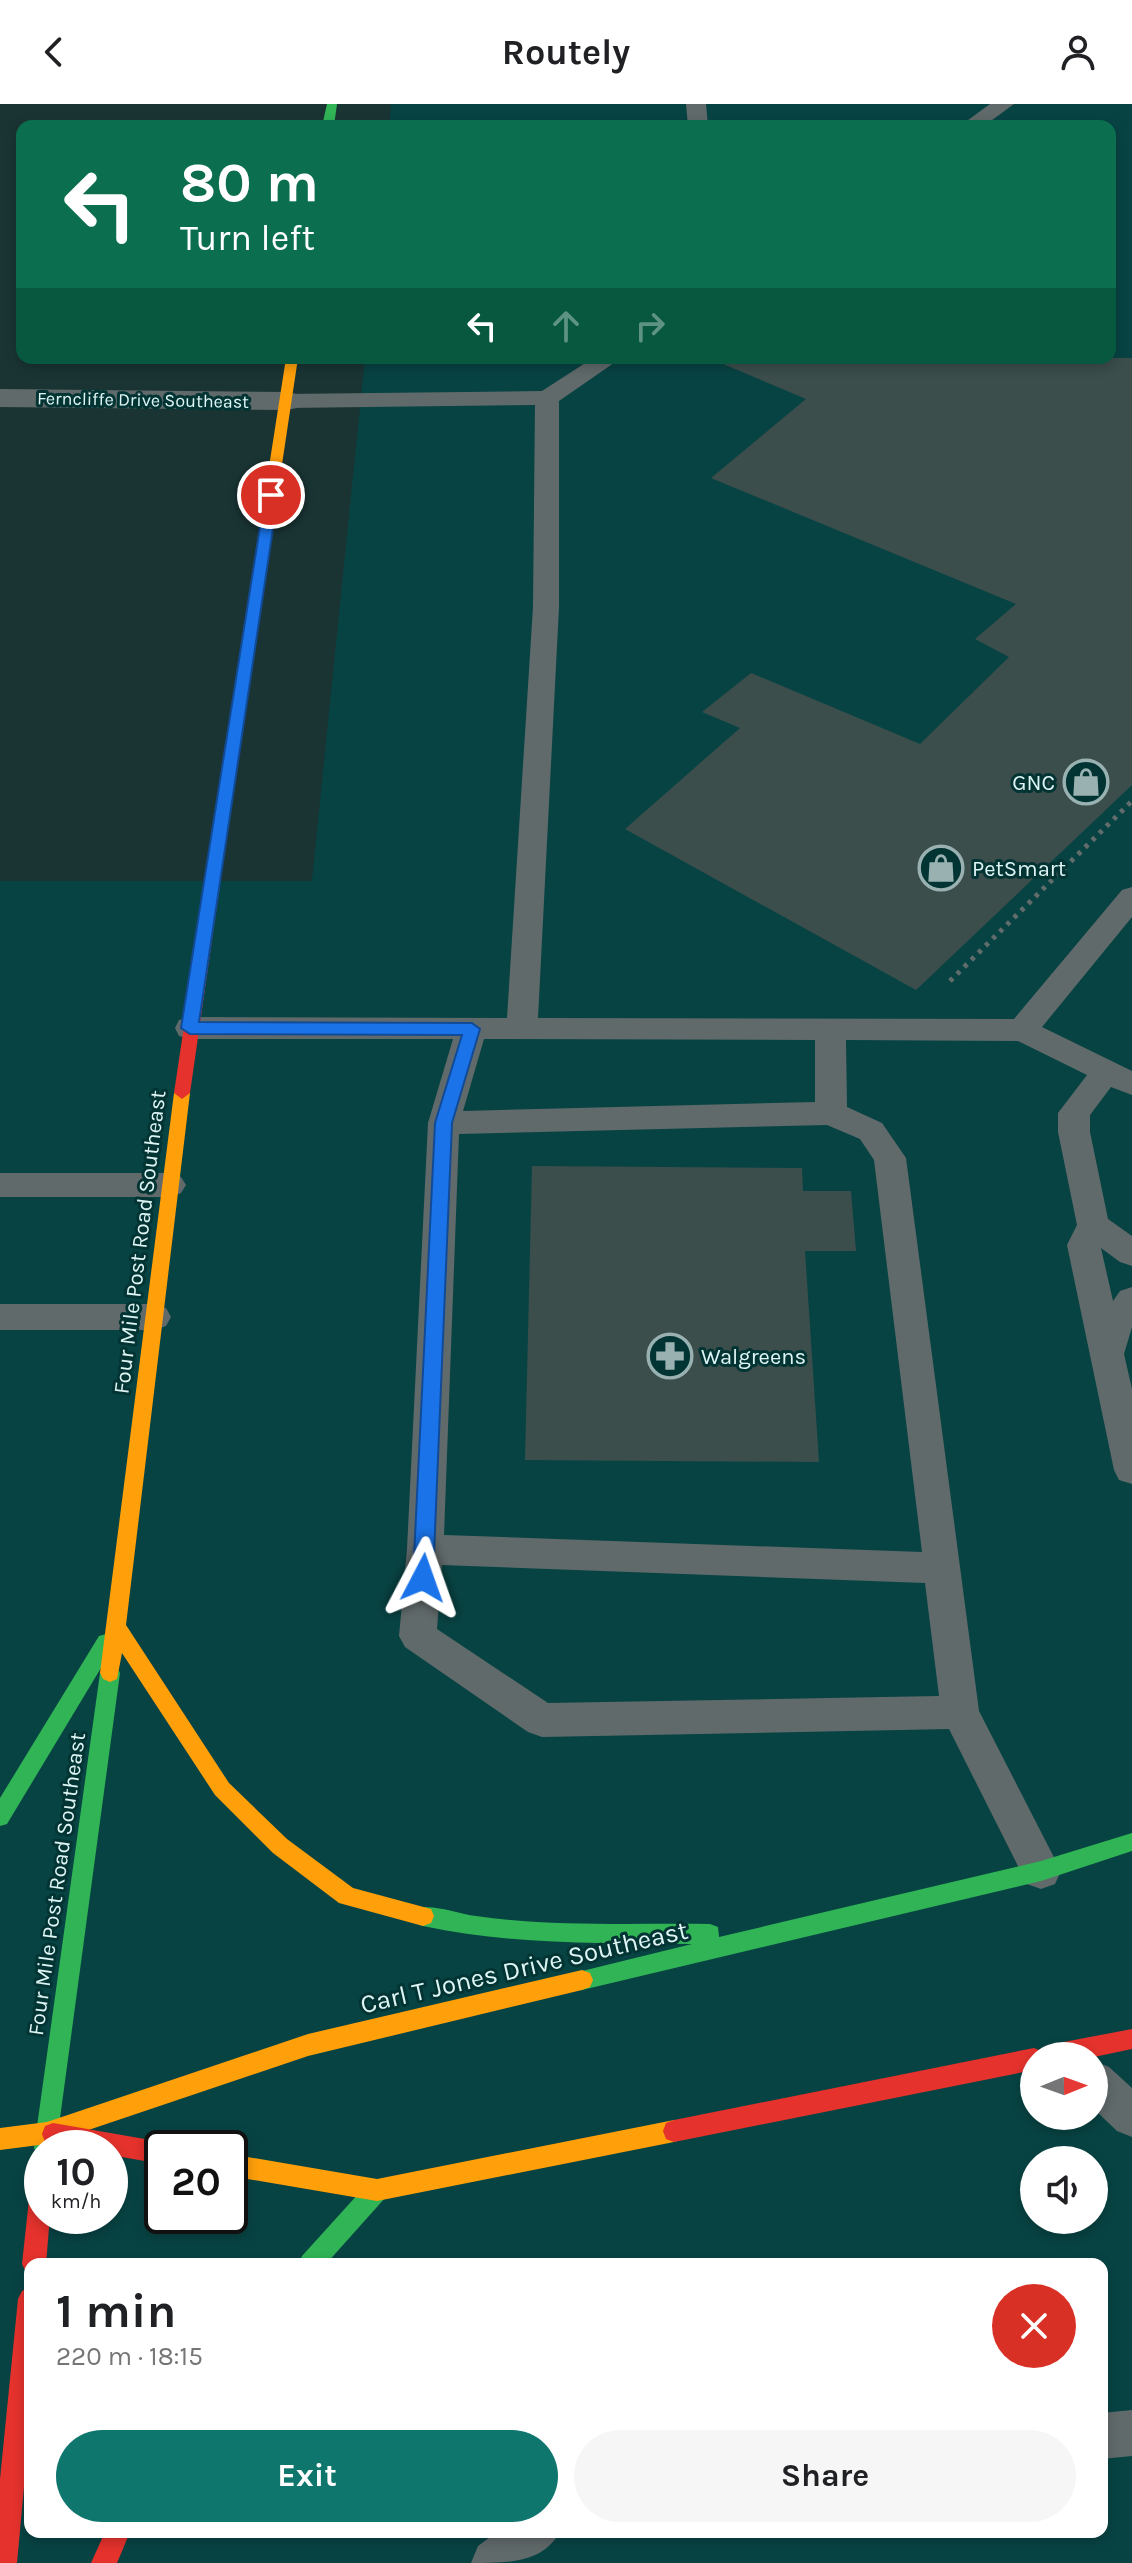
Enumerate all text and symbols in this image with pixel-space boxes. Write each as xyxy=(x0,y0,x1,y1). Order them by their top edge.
icon: back xyxy=(32,30,76,74)
icon: person xyxy=(1056,30,1100,74)
text: Routely xyxy=(502,31,630,73)
text: 80 m xyxy=(180,150,319,215)
icon: left xyxy=(48,152,152,256)
text: Turn left xyxy=(180,217,315,259)
icon: left xyxy=(460,304,504,348)
icon: ahead xyxy=(544,304,588,348)
icon: right xyxy=(628,304,672,348)
street label: Ferncliffe Drive Southeast xyxy=(37,387,249,413)
pin xyxy=(237,461,305,529)
icon: arrive xyxy=(249,473,293,517)
shop icon: GNC xyxy=(1062,758,1110,806)
place label: GNC xyxy=(1012,770,1055,796)
shop icon: PetSmart xyxy=(917,844,965,892)
place label: PetSmart xyxy=(972,856,1066,882)
street label: Four Mile Post Road Southeast xyxy=(108,1089,172,1396)
pharmacy icon: Walgreens xyxy=(646,1332,694,1380)
place label: Walgreens xyxy=(701,1344,806,1370)
position arrow xyxy=(381,1536,465,1620)
street label: Four Mile Post Road Southeast xyxy=(23,1731,91,2037)
street label: Carl T Jones Drive Southeast xyxy=(357,1915,691,2020)
north arrow xyxy=(1020,2042,1108,2130)
map controls xyxy=(1020,2042,1108,2234)
speed limit sign: 20 xyxy=(144,2130,248,2234)
button: sound xyxy=(1020,2146,1108,2234)
text: 10 xyxy=(56,2148,96,2195)
text: km/h xyxy=(51,2190,101,2213)
text: 1 min xyxy=(56,2283,176,2339)
button: close xyxy=(992,2284,1076,2368)
text: 220 m · 18:15 xyxy=(56,2341,203,2372)
button: Exit xyxy=(56,2430,558,2522)
button: Share xyxy=(574,2430,1076,2522)

